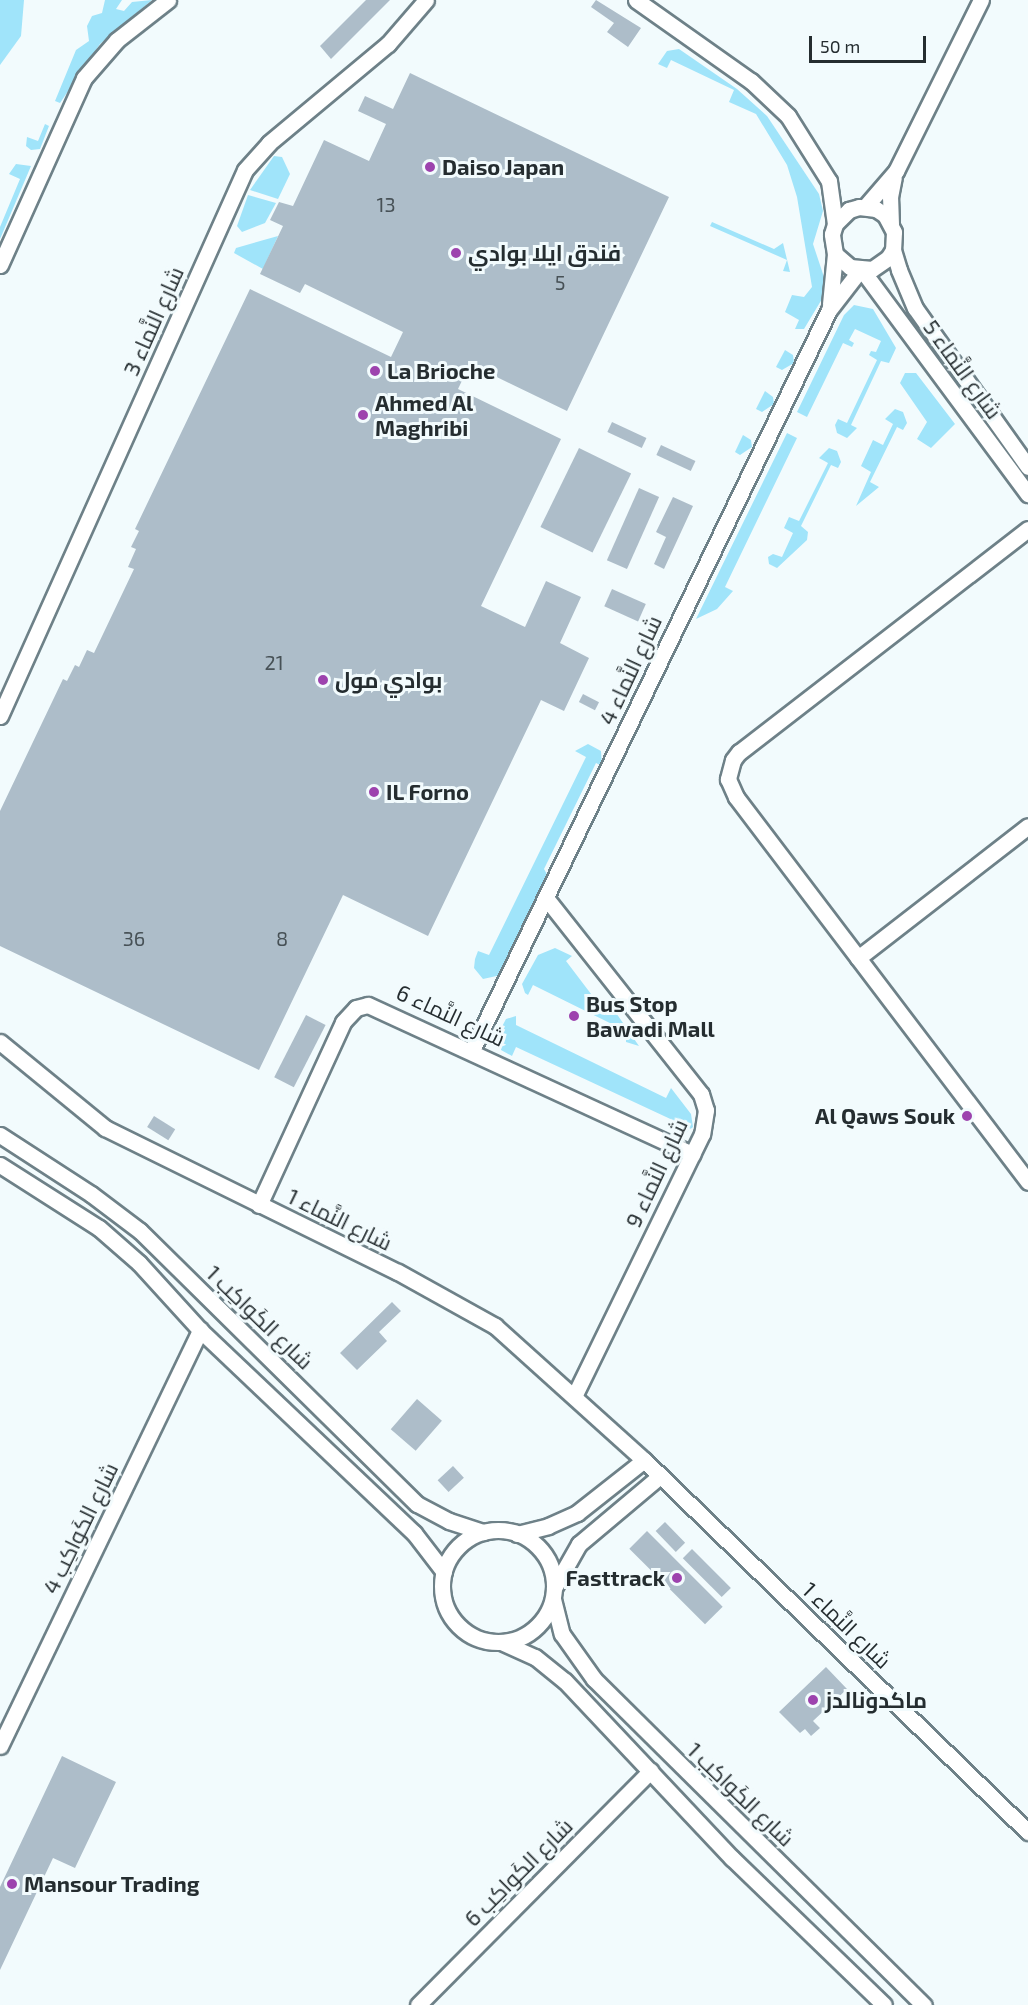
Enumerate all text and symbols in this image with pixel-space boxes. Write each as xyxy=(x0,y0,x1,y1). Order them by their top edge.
scale bar xyxy=(812,24,929,62)
text: 50 m xyxy=(820,35,860,57)
place label: Daiso Japan xyxy=(442,154,565,180)
marker: Daiso Japan xyxy=(423,160,437,174)
house number: 13 xyxy=(376,192,396,216)
place label: فندق ايلا بوادي xyxy=(468,240,621,266)
marker: فندق ايلا بوادي xyxy=(449,246,463,260)
street label: شارع النَّماء 3 xyxy=(117,262,189,380)
house number: 5 xyxy=(555,270,565,294)
street label: شارع النَّماء 5 xyxy=(918,314,1008,424)
place label: La Brioche xyxy=(387,358,495,384)
marker: La Brioche xyxy=(368,364,382,378)
place label: Ahmed Al Maghribi xyxy=(375,389,474,440)
marker: Ahmed Al Maghribi xyxy=(356,408,370,422)
street label: شارع النَّماء 4 xyxy=(593,611,667,729)
house number: 21 xyxy=(264,650,284,674)
place label: بوادي مول xyxy=(335,667,442,693)
marker: بوادي مول xyxy=(316,673,330,687)
place label: IL Forno xyxy=(386,779,469,805)
marker: IL Forno xyxy=(367,785,381,799)
house number: 36 xyxy=(123,926,145,950)
house number: 8 xyxy=(276,926,288,950)
street label: شارع النَّماء 6 xyxy=(393,978,509,1052)
place label: Bus Stop Bawadi Mall xyxy=(586,990,715,1042)
marker: Bus Stop Bawadi Mall xyxy=(567,1009,581,1023)
place label: Al Qaws Souk xyxy=(815,1103,955,1129)
marker: Al Qaws Souk xyxy=(960,1109,974,1123)
street label: شارع النَّماء 9 xyxy=(619,1115,693,1231)
street label: شارع النَّماء 1 xyxy=(283,1182,397,1256)
street label: شارع الكَواكِب 1 xyxy=(201,1260,319,1374)
street label: شارع الكَواكِب 4 xyxy=(37,1458,123,1598)
place label: Fasttrack xyxy=(566,1565,665,1591)
marker: Fasttrack xyxy=(670,1571,684,1585)
street label: شارع النَّماء 1 xyxy=(797,1576,897,1674)
place label: ماكدونالدز xyxy=(825,1687,927,1713)
marker: ماكدونالدز xyxy=(806,1693,820,1707)
street label: شارع الكَواكِب 1 xyxy=(682,1737,800,1851)
street label: شارع الكَواكِب 6 xyxy=(459,1813,577,1931)
place label: Mansour Trading xyxy=(24,1871,200,1897)
marker: Mansour Trading xyxy=(5,1877,19,1891)

